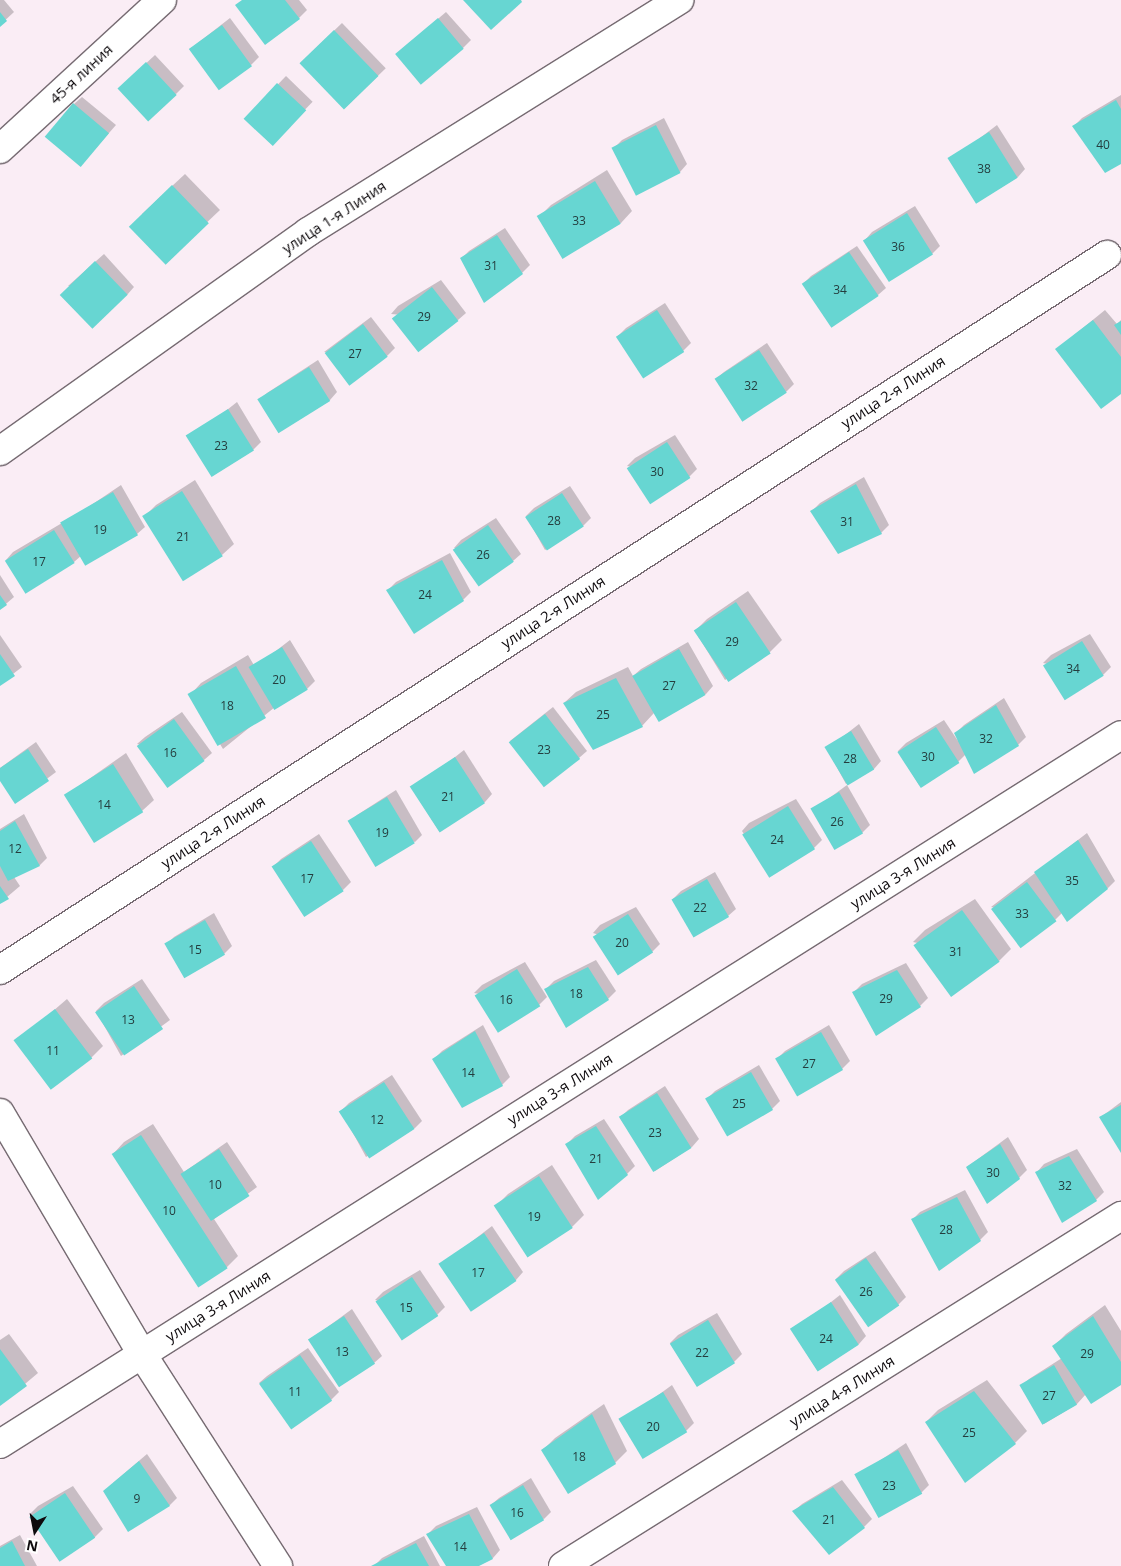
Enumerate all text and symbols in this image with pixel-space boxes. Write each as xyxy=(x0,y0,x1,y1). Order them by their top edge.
street label: 45-я линия xyxy=(46,40,116,108)
house number: 40 xyxy=(1096,138,1110,152)
house number: 38 xyxy=(977,162,991,176)
street label: улица 1-я Линия xyxy=(279,177,389,257)
house number: 33 xyxy=(572,214,586,228)
house number: 36 xyxy=(891,240,905,254)
house number: 31 xyxy=(484,259,498,273)
house number: 34 xyxy=(833,283,847,297)
house number: 29 xyxy=(417,310,431,324)
house number: 27 xyxy=(348,347,362,361)
street label: улица 2-я Линия xyxy=(838,352,948,432)
house number: 32 xyxy=(744,379,758,393)
house number: 23 xyxy=(214,439,228,453)
house number: 30 xyxy=(650,465,664,479)
house number: 28 xyxy=(547,514,561,528)
house number: 31 xyxy=(840,515,854,529)
house number: 19 xyxy=(93,523,107,537)
house number: 21 xyxy=(176,530,190,544)
house number: 26 xyxy=(476,548,490,562)
house number: 17 xyxy=(32,555,46,569)
street label: улица 2-я Линия xyxy=(498,572,608,652)
house number: 24 xyxy=(418,588,432,602)
house number: 29 xyxy=(725,635,739,649)
house number: 34 xyxy=(1066,662,1080,676)
house number: 20 xyxy=(272,673,286,687)
house number: 27 xyxy=(662,679,676,693)
house number: 18 xyxy=(220,699,234,713)
house number: 25 xyxy=(596,708,610,722)
house number: 32 xyxy=(979,732,993,746)
house number: 23 xyxy=(537,743,551,757)
house number: 16 xyxy=(163,746,177,760)
house number: 30 xyxy=(921,750,935,764)
house number: 28 xyxy=(843,752,857,766)
house number: 21 xyxy=(441,790,455,804)
street label: улица 2-я Линия xyxy=(158,792,268,872)
house number: 14 xyxy=(97,798,111,812)
house number: 26 xyxy=(830,815,844,829)
house number: 19 xyxy=(375,826,389,840)
house number: 24 xyxy=(770,833,784,847)
street label: улица 3-я Линия xyxy=(847,833,959,913)
house number: 12 xyxy=(8,842,22,856)
house number: 17 xyxy=(300,872,314,886)
house number: 35 xyxy=(1065,874,1079,888)
house number: 22 xyxy=(693,901,707,915)
house number: 33 xyxy=(1015,907,1029,921)
house number: 20 xyxy=(615,936,629,950)
house number: 15 xyxy=(188,943,202,957)
house number: 31 xyxy=(949,945,963,959)
house number: 18 xyxy=(569,987,583,1001)
house number: 29 xyxy=(879,992,893,1006)
house number: 16 xyxy=(499,993,513,1007)
house number: 13 xyxy=(121,1013,135,1027)
house number: 11 xyxy=(46,1044,60,1058)
street label: улица 3-я Линия xyxy=(504,1049,616,1129)
house number: 27 xyxy=(802,1057,816,1071)
house number: 14 xyxy=(461,1066,475,1080)
house number: 25 xyxy=(732,1097,746,1111)
house number: 12 xyxy=(370,1113,384,1127)
house number: 23 xyxy=(648,1126,662,1140)
house number: 21 xyxy=(589,1152,603,1166)
house number: 30 xyxy=(986,1166,1000,1180)
house number: 10 xyxy=(208,1178,222,1192)
house number: 32 xyxy=(1058,1179,1072,1193)
house number: 10 xyxy=(162,1204,176,1218)
house number: 19 xyxy=(527,1210,541,1224)
house number: 28 xyxy=(939,1223,953,1237)
street label: улица 3-я Линия xyxy=(162,1266,274,1346)
house number: 17 xyxy=(471,1266,485,1280)
house number: 26 xyxy=(859,1285,873,1299)
house number: 15 xyxy=(399,1301,413,1315)
house number: 24 xyxy=(819,1332,833,1346)
house number: 13 xyxy=(335,1345,349,1359)
house number: 22 xyxy=(695,1346,709,1360)
house number: 29 xyxy=(1080,1347,1094,1361)
street label: улица 4-я Линия xyxy=(786,1351,898,1431)
house number: 11 xyxy=(288,1385,302,1399)
house number: 27 xyxy=(1042,1389,1056,1403)
house number: 20 xyxy=(646,1420,660,1434)
house number: 25 xyxy=(962,1426,976,1440)
house number: 18 xyxy=(572,1450,586,1464)
house number: 23 xyxy=(882,1479,896,1493)
house number: 9 xyxy=(134,1492,140,1506)
north arrow xyxy=(10,1506,60,1556)
house number: 16 xyxy=(510,1506,524,1520)
house number: 21 xyxy=(822,1513,836,1527)
text: N xyxy=(25,1536,39,1557)
house number: 14 xyxy=(453,1540,467,1554)

